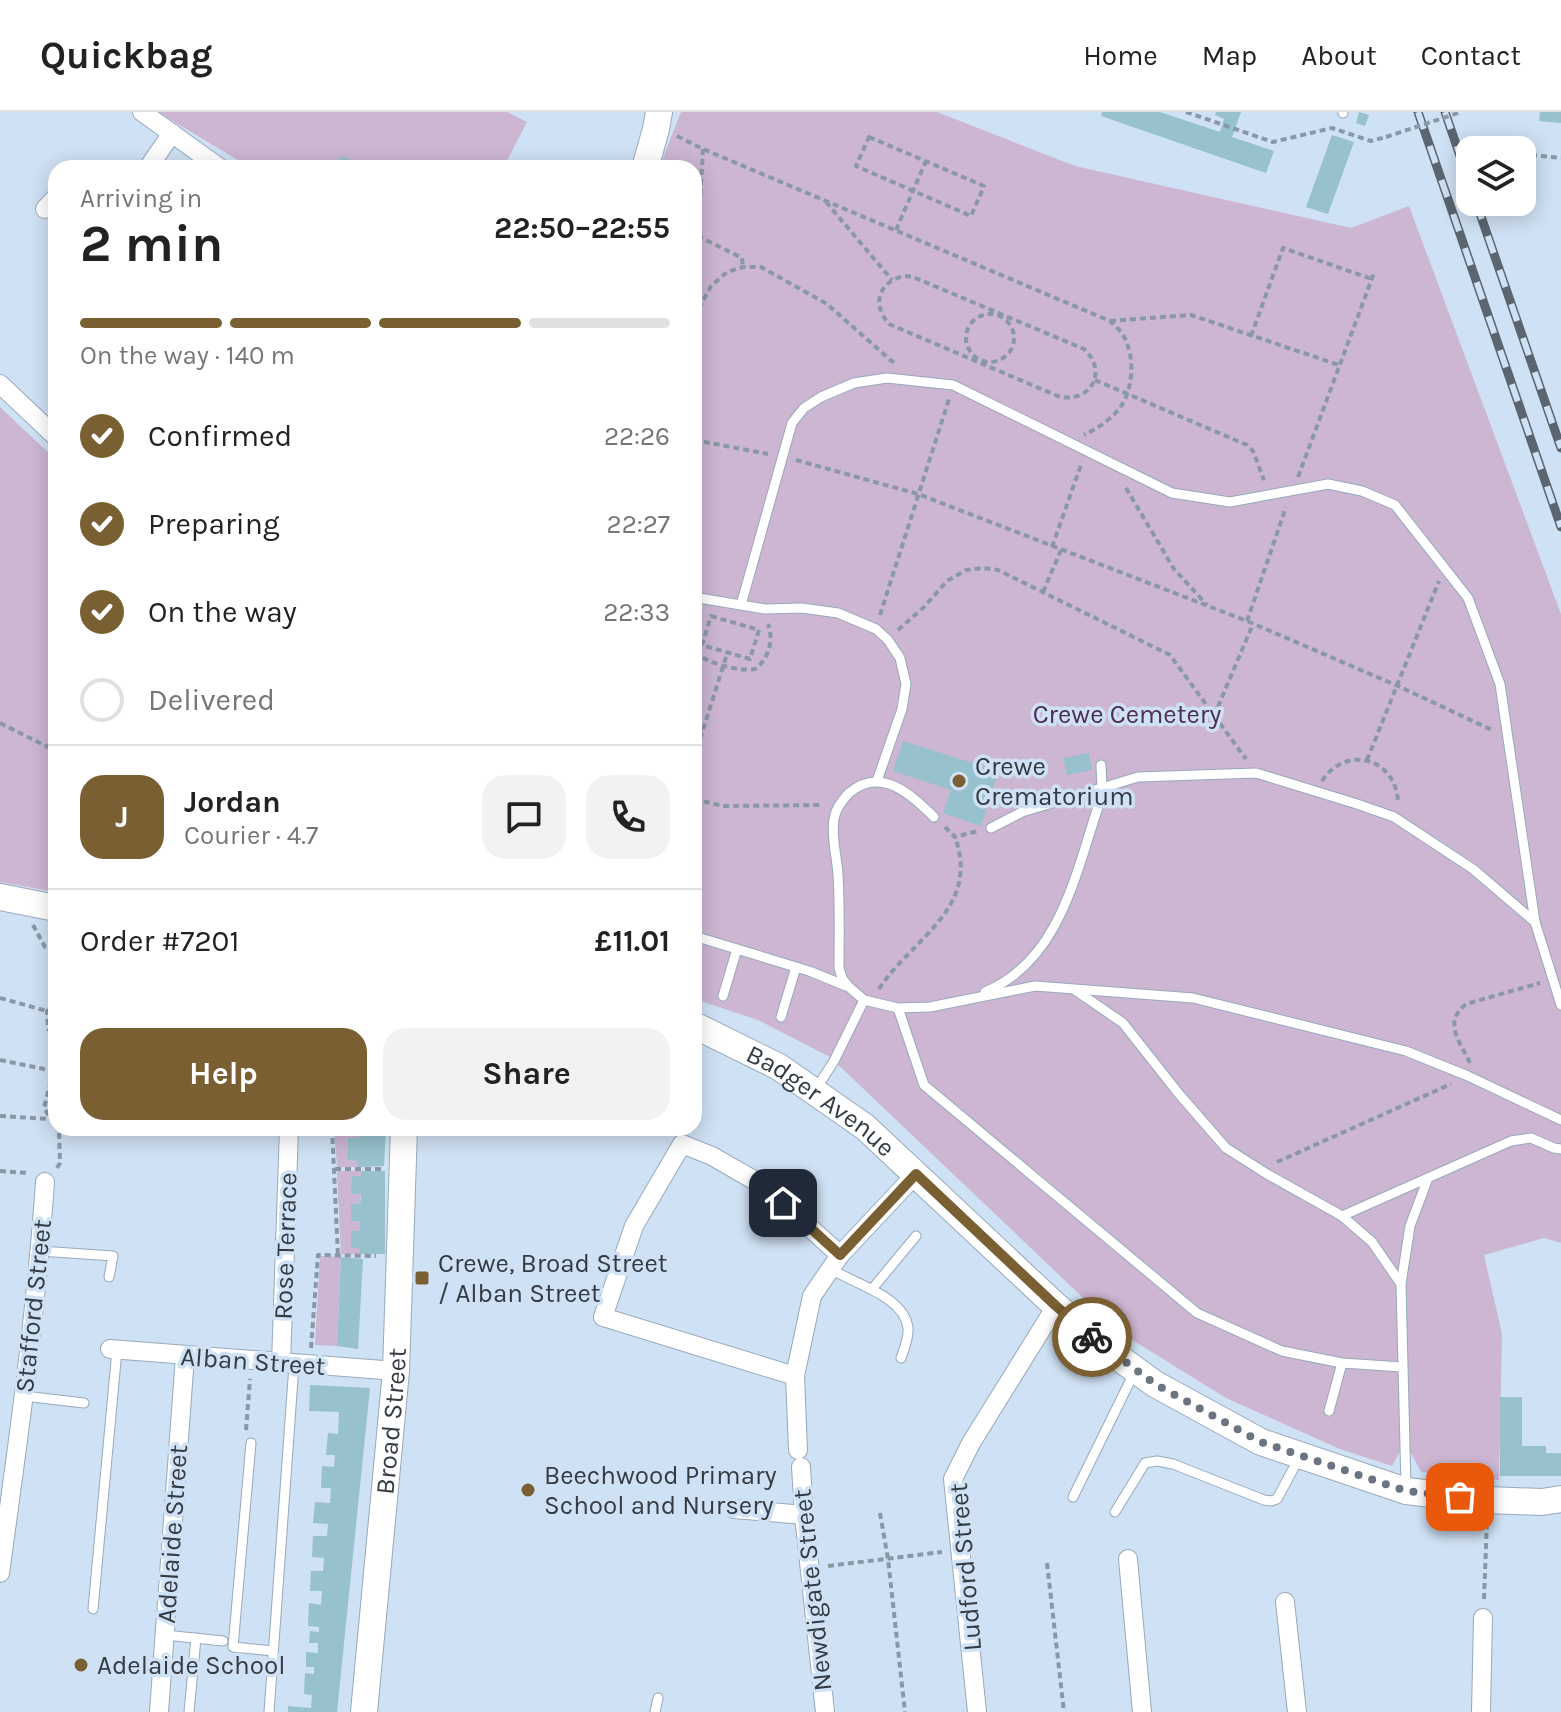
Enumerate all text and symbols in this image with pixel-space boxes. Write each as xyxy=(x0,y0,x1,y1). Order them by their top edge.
text: Quickbag xyxy=(40,33,213,78)
text: Home xyxy=(1083,39,1158,72)
text: Map xyxy=(1202,39,1257,72)
text: About xyxy=(1301,39,1377,72)
text: Contact xyxy=(1421,39,1521,72)
map controls xyxy=(1456,136,1536,216)
button: layers xyxy=(1456,136,1536,216)
text: Arriving in xyxy=(80,183,202,214)
text: 22:50–22:55 xyxy=(494,210,670,246)
text: 2 min xyxy=(80,213,223,274)
text: On the way · 140 m xyxy=(80,340,295,371)
icon: check xyxy=(80,414,124,458)
text: Confirmed xyxy=(148,418,292,454)
text: 22:26 xyxy=(604,421,670,452)
icon: check xyxy=(80,502,124,546)
text: Preparing xyxy=(148,506,280,542)
text: 22:27 xyxy=(607,509,670,540)
icon: check xyxy=(80,590,124,634)
text: On the way xyxy=(148,594,297,630)
text: 22:33 xyxy=(603,597,670,628)
text: Delivered xyxy=(148,682,275,718)
park label: Crewe Cemetery xyxy=(1033,699,1221,730)
place label: Crewe Crematorium xyxy=(975,751,1134,812)
marker: Crewe Crematorium xyxy=(950,772,968,790)
button: chat xyxy=(482,775,566,859)
button: phone xyxy=(586,775,670,859)
text: Jordan xyxy=(184,784,281,820)
text: J xyxy=(115,799,129,835)
text: Courier · 4.7 xyxy=(184,820,318,851)
text: Order #7201 xyxy=(80,923,239,959)
text: £11.01 xyxy=(594,923,670,959)
button: Help xyxy=(80,1028,367,1120)
button: Share xyxy=(383,1028,670,1120)
street label: Badger Avenue xyxy=(741,1038,901,1163)
pin xyxy=(749,1169,817,1237)
street label: Rose Terrace xyxy=(267,1172,304,1320)
icon: home xyxy=(761,1181,805,1225)
street label: Stafford Street xyxy=(9,1218,58,1394)
place label: Crewe, Broad Street / Alban Street xyxy=(438,1248,668,1309)
marker: Crewe, Broad Street / Alban Street xyxy=(413,1269,431,1287)
courier xyxy=(1052,1297,1132,1377)
icon: bike xyxy=(1070,1315,1114,1359)
street label: Alban Street xyxy=(179,1341,327,1382)
street label: Broad Street xyxy=(369,1347,413,1496)
street label: Adelaide Street xyxy=(151,1443,194,1625)
place label: Beechwood Primary School and Nursery xyxy=(544,1460,776,1521)
pin xyxy=(1426,1463,1494,1531)
icon: bag xyxy=(1438,1475,1482,1519)
marker: Beechwood Primary School and Nursery xyxy=(519,1481,537,1499)
street label: Ludford Street xyxy=(943,1481,988,1652)
street label: Newdigate Street xyxy=(786,1487,839,1692)
place label: Adelaide School xyxy=(97,1650,286,1681)
marker: Adelaide School xyxy=(72,1656,90,1674)

